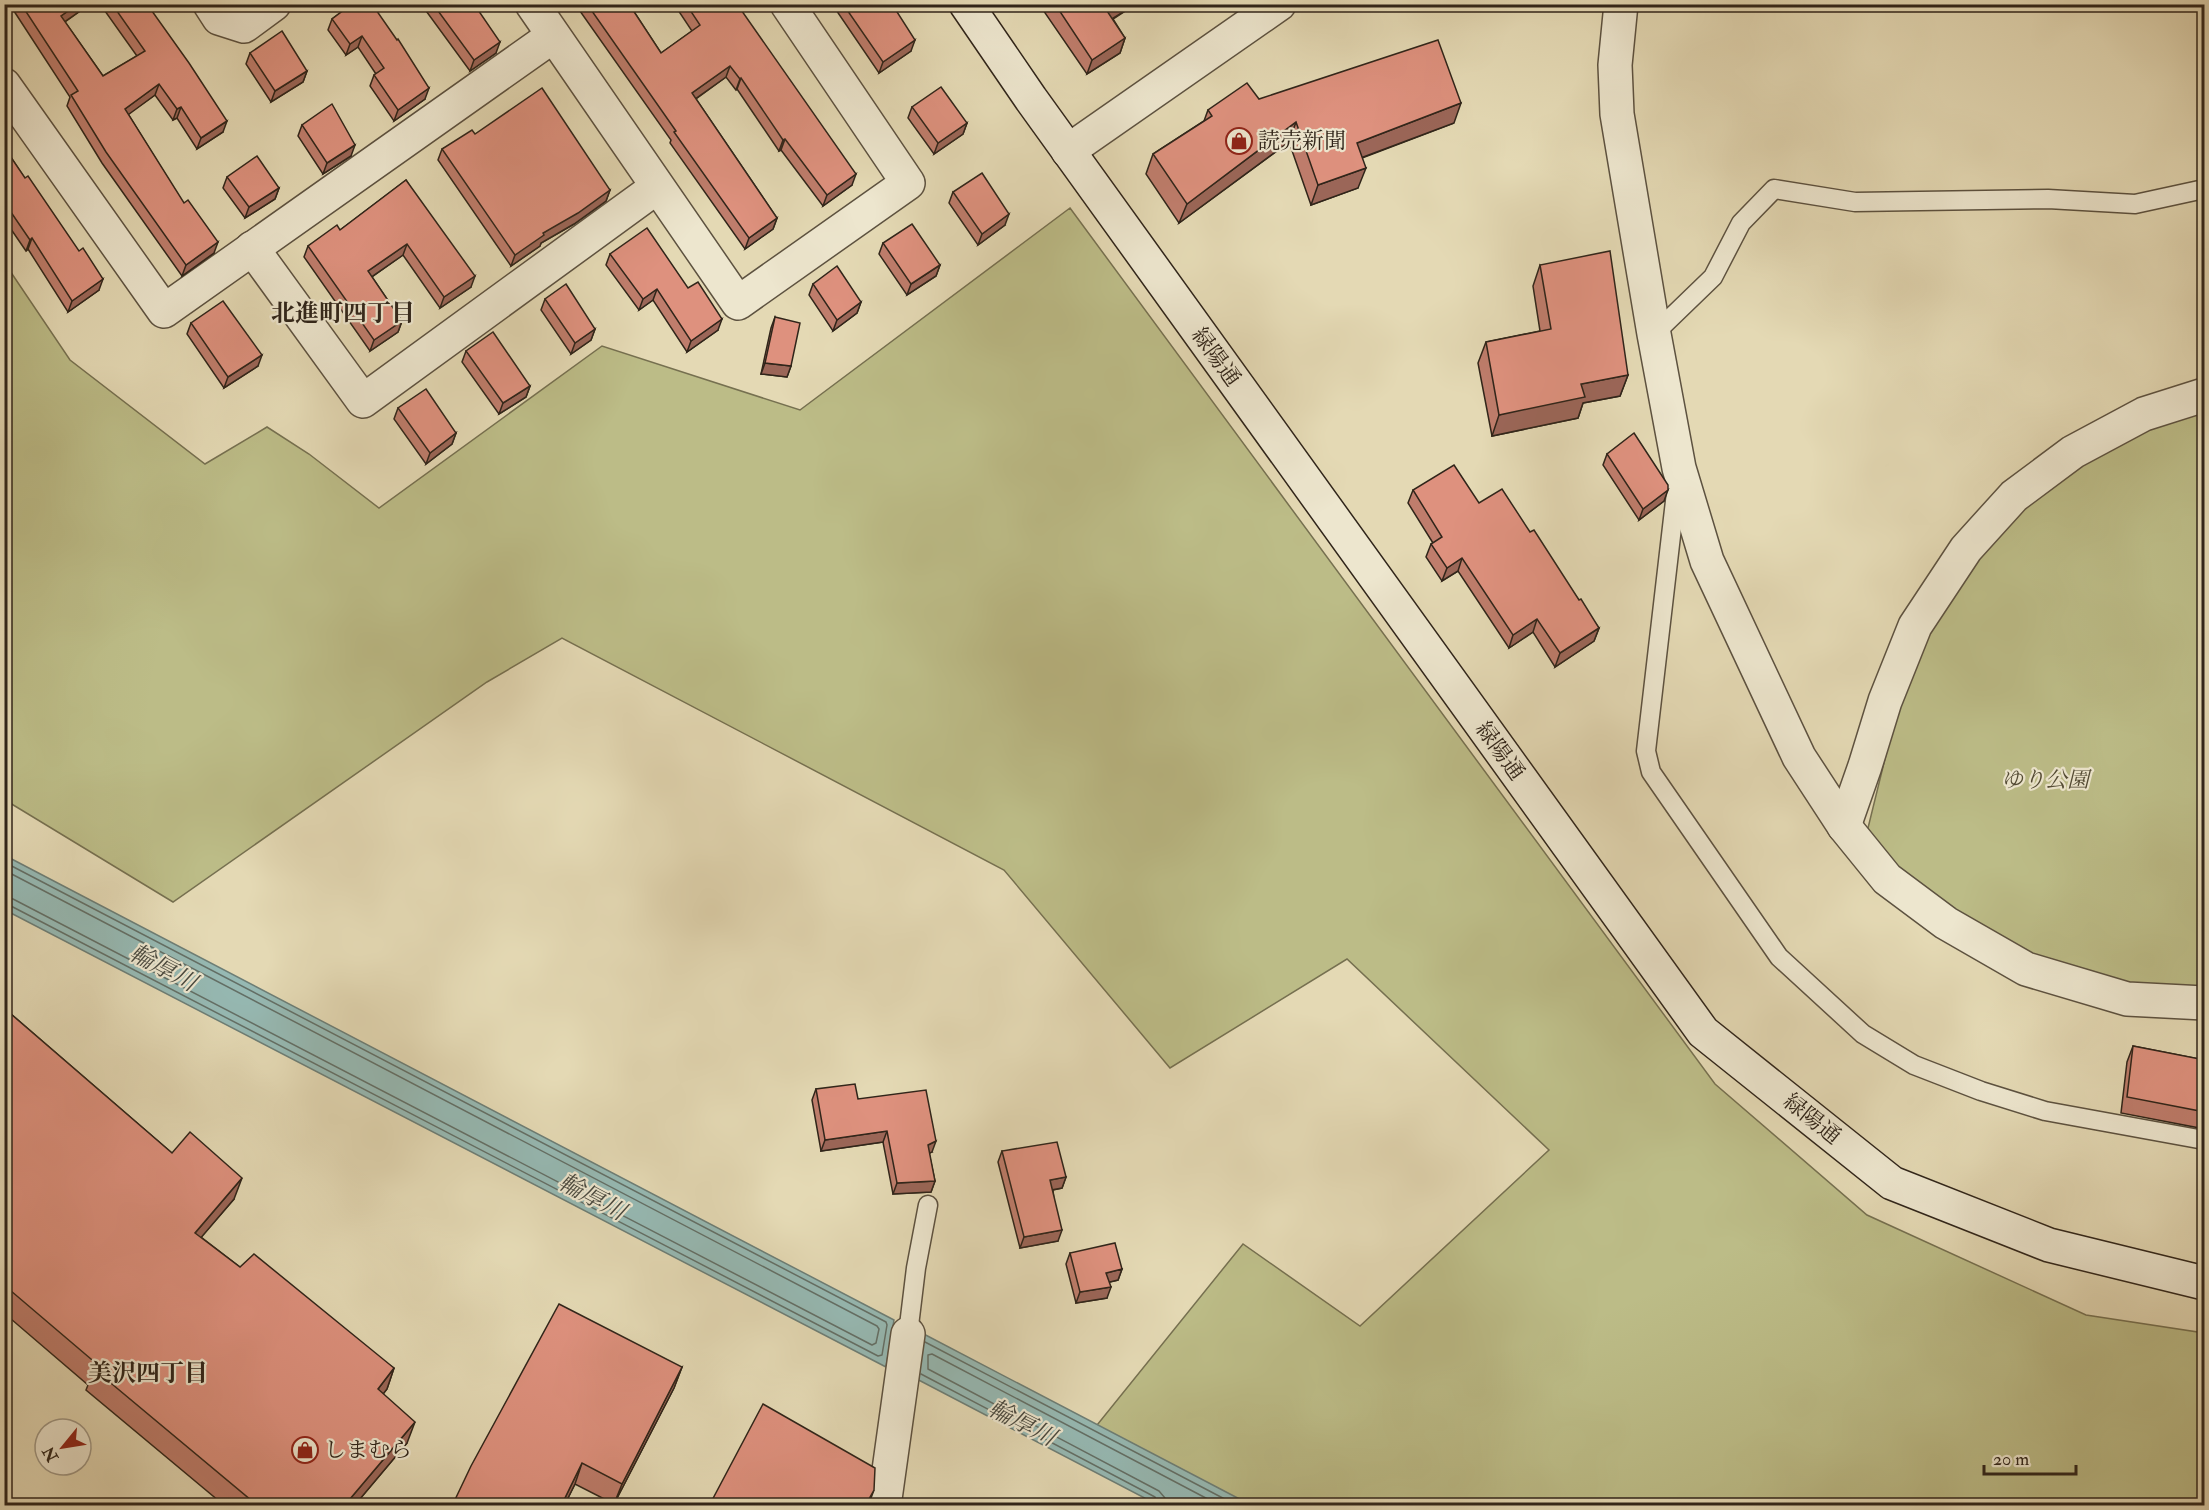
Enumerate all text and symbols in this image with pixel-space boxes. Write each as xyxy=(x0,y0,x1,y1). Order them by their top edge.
shop icon: 読売新聞 xyxy=(1224,126,1254,156)
place label: 読売新聞 xyxy=(1258,127,1346,155)
district label: 北進町四丁目 xyxy=(271,298,415,329)
street label: 緑陽通 xyxy=(1185,322,1247,392)
street label: 緑陽通 xyxy=(1469,716,1531,786)
park label: ゆり公園 xyxy=(2001,766,2092,794)
water label: 輪厚川 xyxy=(124,937,205,1000)
street label: 緑陽通 xyxy=(1778,1087,1846,1151)
water label: 輪厚川 xyxy=(553,1166,634,1229)
district label: 美沢四丁目 xyxy=(88,1358,208,1389)
water label: 輪厚川 xyxy=(983,1393,1064,1455)
north arrow xyxy=(33,1417,93,1477)
shop icon: しまむら xyxy=(290,1435,320,1465)
place label: しまむら xyxy=(324,1436,412,1464)
scale bar xyxy=(1984,1438,2076,1476)
text: N xyxy=(38,1442,64,1466)
text: 20 m xyxy=(1993,1448,2029,1471)

